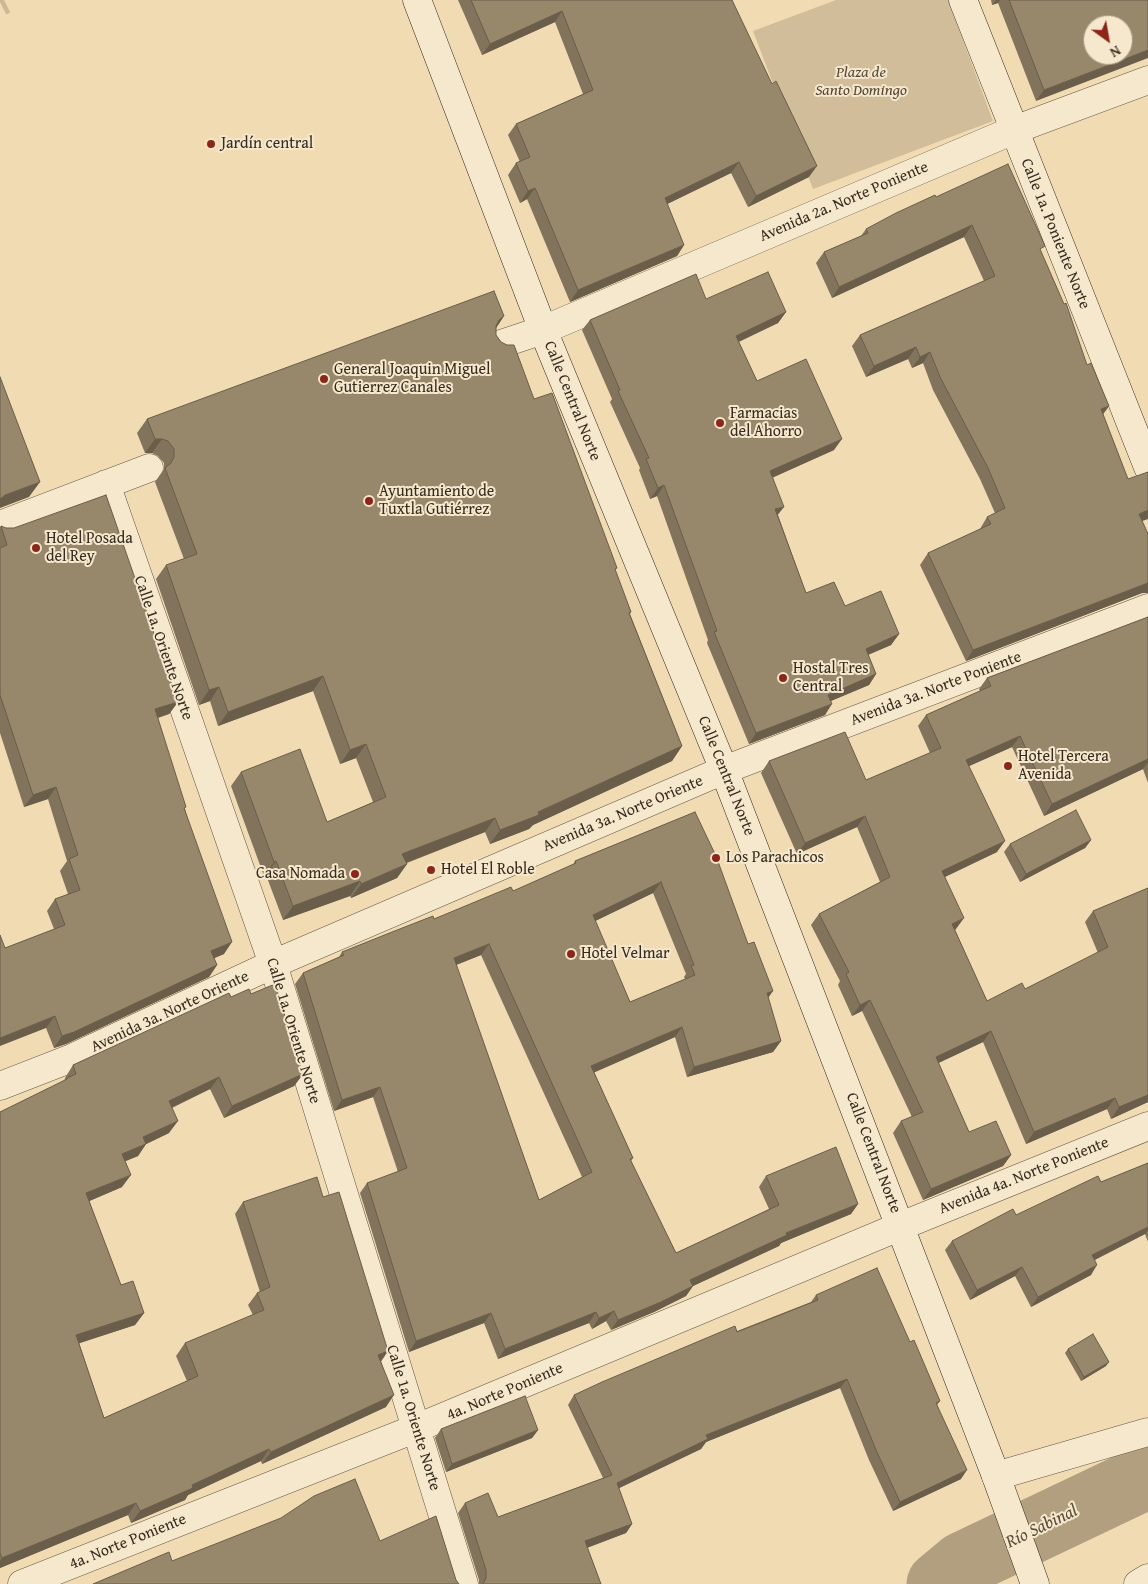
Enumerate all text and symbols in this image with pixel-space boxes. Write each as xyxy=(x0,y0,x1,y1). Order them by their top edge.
north arrow xyxy=(1083,15,1133,65)
text: N xyxy=(1106,41,1125,63)
park label: Plaza de Santo Domingo xyxy=(815,63,907,101)
place label: Jardín central xyxy=(221,134,313,154)
marker: Jardín central xyxy=(205,138,217,150)
street label: Calle 1a. Poniente Norte xyxy=(1016,156,1094,312)
street label: Avenida 2a. Norte Poniente xyxy=(757,158,931,246)
street label: Calle Central Norte xyxy=(539,338,605,464)
place label: General Joaquin Miguel Gutierrez Canales xyxy=(334,360,491,398)
marker: General Joaquin Miguel Gutierrez Canales xyxy=(318,373,330,385)
place label: Farmacias del Ahorro xyxy=(730,404,802,442)
marker: Farmacias del Ahorro xyxy=(714,417,726,429)
place label: Ayuntamiento de Tuxtla Gutiérrez xyxy=(379,482,494,520)
marker: Ayuntamiento de Tuxtla Gutiérrez xyxy=(363,495,375,507)
place label: Hotel Posada del Rey xyxy=(46,529,133,567)
marker: Hotel Posada del Rey xyxy=(30,542,42,554)
street label: Calle 1a. Oriente Norte xyxy=(129,573,197,723)
street label: Avenida 3a. Norte Poniente xyxy=(848,648,1024,730)
place label: Hostal Tres Central xyxy=(793,659,869,697)
marker: Hostal Tres Central xyxy=(777,672,789,684)
street label: Calle Central Norte xyxy=(693,713,759,839)
place label: Hotel Tercera Avenida xyxy=(1018,747,1109,785)
marker: Hotel Tercera Avenida xyxy=(1002,760,1014,772)
street label: Avenida 3a. Norte Oriente xyxy=(540,772,706,856)
place label: Los Parachicos xyxy=(726,848,824,868)
marker: Los Parachicos xyxy=(710,852,722,864)
place label: Hotel El Roble xyxy=(441,860,535,880)
place label: Casa Nomada xyxy=(256,864,345,884)
marker: Hotel El Roble xyxy=(425,864,437,876)
marker: Casa Nomada xyxy=(349,868,361,880)
place label: Hotel Velmar xyxy=(581,944,670,964)
marker: Hotel Velmar xyxy=(565,948,577,960)
street label: Calle 1a. Oriente Norte xyxy=(262,956,324,1106)
street label: Avenida 3a. Norte Oriente xyxy=(88,967,252,1057)
street label: Calle Central Norte xyxy=(841,1090,905,1216)
street label: Avenida 4a. Norte Poniente xyxy=(936,1133,1112,1219)
street label: Calle 1a. Oriente Norte xyxy=(382,1343,444,1493)
street label: 4a. Norte Poniente xyxy=(444,1359,566,1425)
water label: Río Sabinal xyxy=(1003,1500,1081,1554)
street label: 4a. Norte Poniente xyxy=(67,1510,189,1574)

